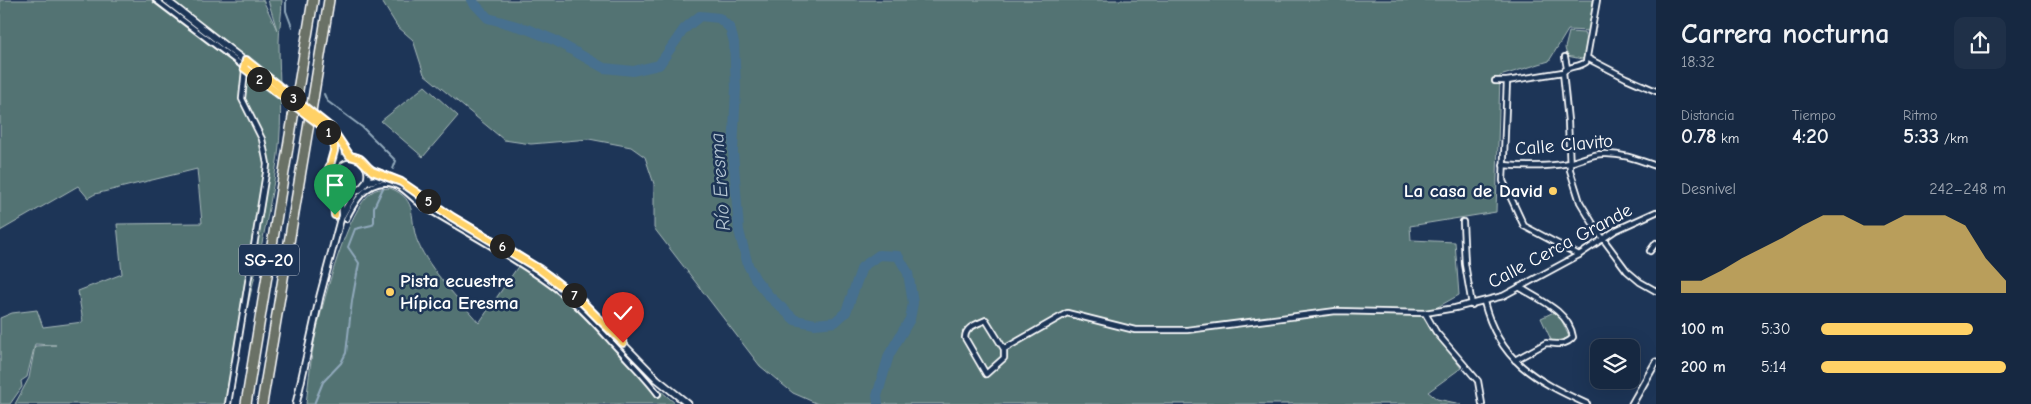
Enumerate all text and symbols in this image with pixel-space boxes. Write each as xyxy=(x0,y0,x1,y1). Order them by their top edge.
button: share xyxy=(1954,17,2006,69)
text: Carrera nocturna xyxy=(1681,18,1889,50)
text: 18:32 xyxy=(1681,53,1715,71)
pin: 2 xyxy=(246,66,272,92)
text: 2 xyxy=(256,71,263,88)
pin: 3 xyxy=(280,86,306,110)
text: 3 xyxy=(290,90,297,107)
text: Distancia xyxy=(1681,107,1735,124)
text: Tiempo xyxy=(1792,107,1836,124)
text: Ritmo xyxy=(1903,107,1938,124)
pin: 1 xyxy=(316,120,340,144)
text: 1 xyxy=(326,124,331,141)
text: 0.78 xyxy=(1681,124,1716,148)
text: 4:20 xyxy=(1792,124,1829,148)
text: 5:33 xyxy=(1903,124,1939,148)
street label: Calle Clavito xyxy=(1514,130,1614,160)
text: km xyxy=(1716,130,1739,147)
text: /km xyxy=(1939,130,1968,147)
water label: Río Eresma xyxy=(705,132,735,232)
pin xyxy=(314,164,356,215)
icon: arrive xyxy=(321,171,349,199)
place label: La casa de David xyxy=(1404,180,1543,202)
text: Desnivel xyxy=(1681,180,1736,198)
text: 242–248 m xyxy=(1929,180,2006,198)
marker: La casa de David xyxy=(1547,185,1559,197)
pin: 5 xyxy=(416,188,440,214)
text: 5 xyxy=(425,193,432,210)
street label: Calle Cerca Grande xyxy=(1484,199,1636,293)
pin: 6 xyxy=(490,234,514,258)
text: 6 xyxy=(499,238,506,255)
road number: SG-20 xyxy=(239,244,299,276)
place label: Pista ecuestre Hípica Eresma xyxy=(400,270,519,314)
pin: 7 xyxy=(562,282,586,308)
marker: Pista ecuestre Hípica Eresma xyxy=(384,286,396,298)
text: 7 xyxy=(571,287,578,304)
pin xyxy=(602,292,644,343)
icon: check xyxy=(609,299,637,327)
text: 100 m xyxy=(1681,320,1724,338)
text: 5:30 xyxy=(1761,320,1790,338)
map controls xyxy=(1590,339,1640,389)
button: layers xyxy=(1590,339,1640,389)
text: 200 m xyxy=(1681,358,1726,376)
text: 5:14 xyxy=(1761,358,1787,376)

